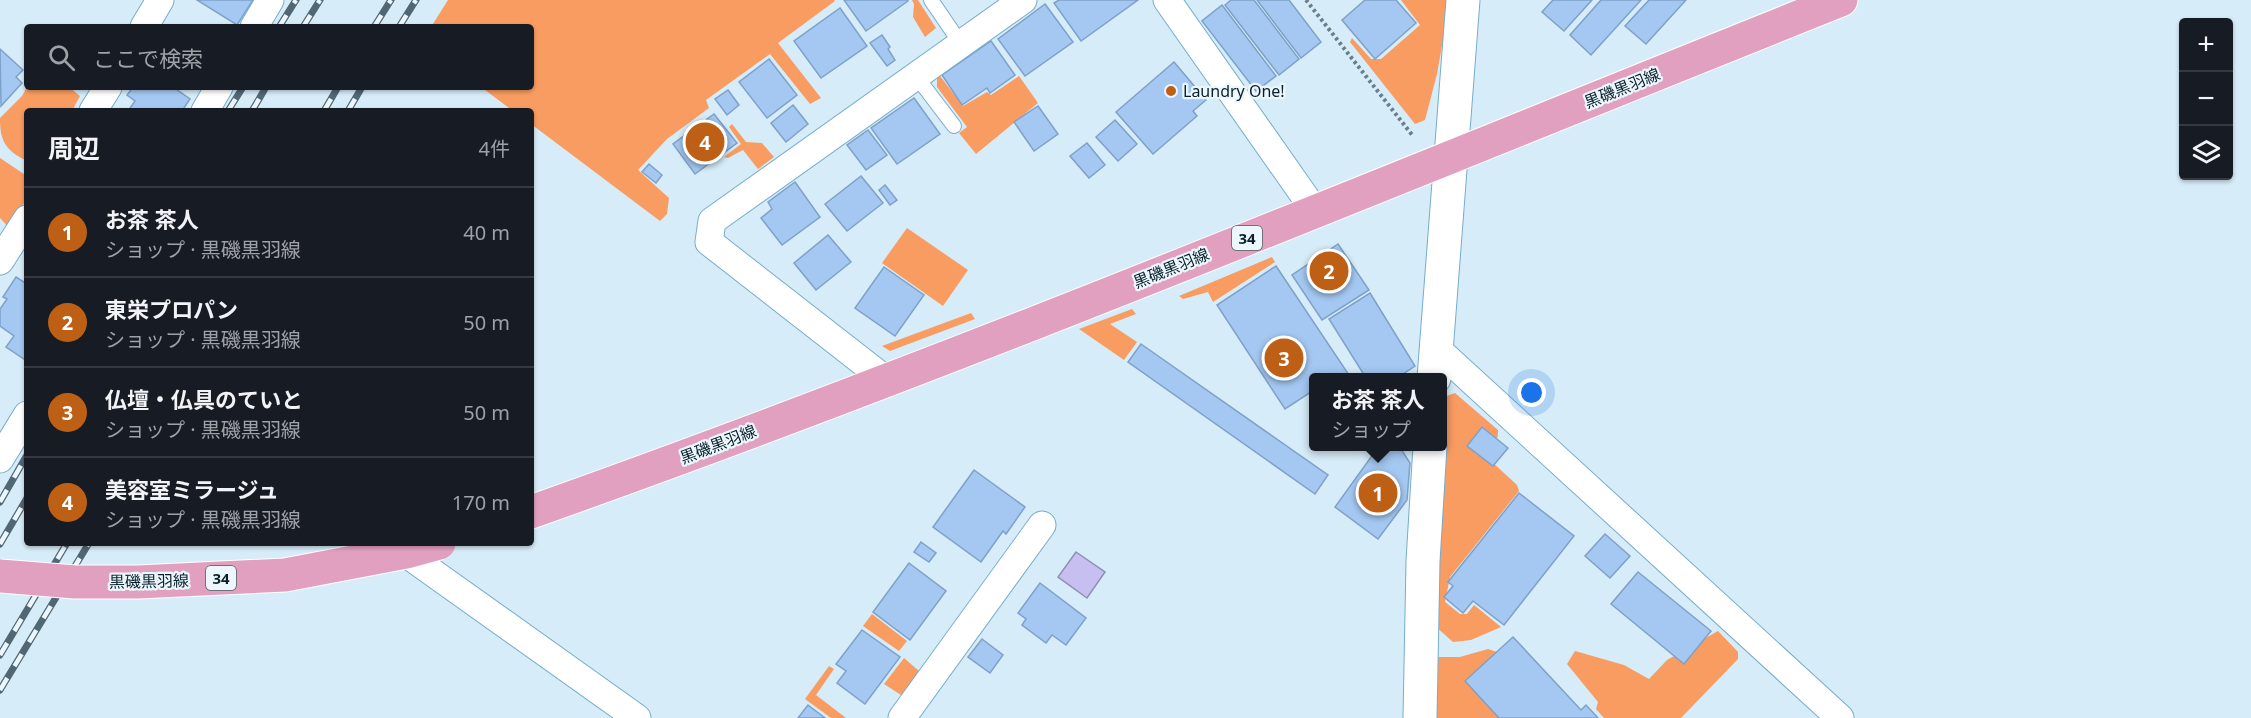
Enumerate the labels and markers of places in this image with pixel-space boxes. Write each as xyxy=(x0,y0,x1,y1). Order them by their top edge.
place label: Laundry One! xyxy=(1183,80,1285,102)
marker: Laundry One! xyxy=(1164,84,1178,98)
pin: 4 xyxy=(686,120,724,164)
pin: 2 xyxy=(1310,248,1348,294)
pin: 3 xyxy=(1264,336,1304,380)
pin: 1 xyxy=(1358,470,1398,516)

